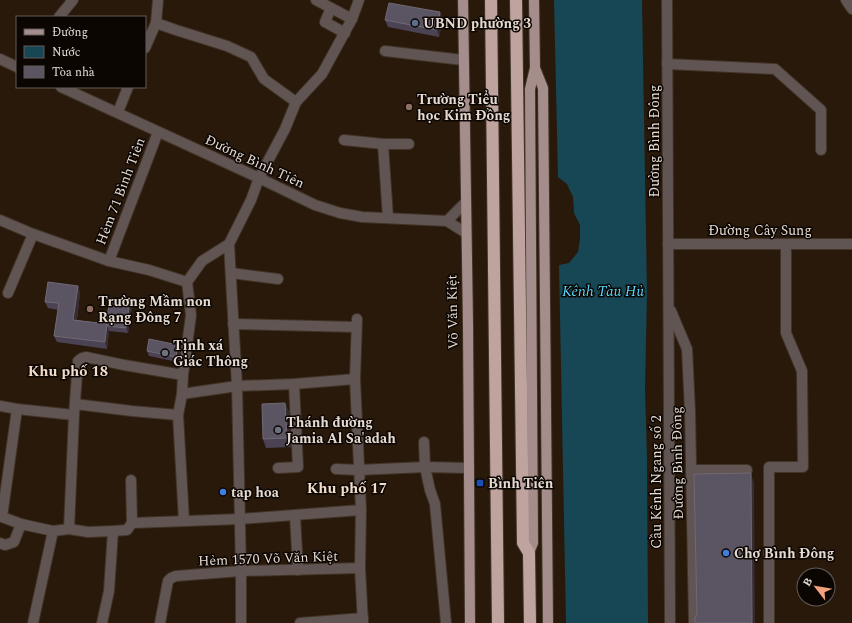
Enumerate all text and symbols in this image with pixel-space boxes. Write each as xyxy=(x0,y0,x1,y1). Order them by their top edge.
place label: UBND phường 3 xyxy=(423,13,531,34)
legend xyxy=(16,16,146,88)
marker: UBND phường 3 xyxy=(410,18,420,28)
text: Đường xyxy=(52,23,88,42)
text: Nước xyxy=(52,43,81,62)
text: Tòa nhà xyxy=(52,63,95,82)
street label: Đường Bình Đông xyxy=(644,84,665,198)
place label: Trường Tiểu học Kim Đồng xyxy=(417,89,510,126)
marker: Trường Tiểu học Kim Đồng xyxy=(404,102,414,112)
street label: Đường Bình Tiên xyxy=(202,129,308,194)
street label: Hẻm 71 Bình Tiên xyxy=(90,135,151,248)
street label: Đường Cây Sung xyxy=(708,220,812,241)
street label: Võ Văn Kiệt xyxy=(441,274,464,350)
water label: Kênh Tàu Hủ xyxy=(562,280,644,303)
place label: Trường Mầm non Rạng Đông 7 xyxy=(98,291,212,328)
marker: Trường Mầm non Rạng Đông 7 xyxy=(85,304,95,314)
place label: Tịnh xá Giác Thông xyxy=(173,335,248,372)
marker: Tịnh xá Giác Thông xyxy=(160,348,170,358)
district label: Khu phố 18 xyxy=(28,360,108,383)
street label: Đường Bình Đông xyxy=(666,406,689,520)
place label: Thánh đường Jamia Al Sa'adah xyxy=(286,412,396,449)
street label: Cầu Kênh Ngang số 2 xyxy=(646,415,667,549)
marker: Thánh đường Jamia Al Sa'adah xyxy=(273,425,283,435)
place label: Bình Tiên xyxy=(488,473,554,494)
district label: Khu phố 17 xyxy=(307,477,387,500)
marker: Bình Tiên xyxy=(475,478,485,488)
place label: tap hoa xyxy=(231,482,280,503)
marker: tap hoa xyxy=(218,487,228,497)
place label: Chợ Bình Đông xyxy=(734,543,834,564)
street label: Hẻm 1570 Võ Văn Kiệt xyxy=(198,546,338,571)
marker: Chợ Bình Đông xyxy=(721,548,731,558)
north arrow xyxy=(796,567,836,607)
text: B xyxy=(799,574,817,590)

